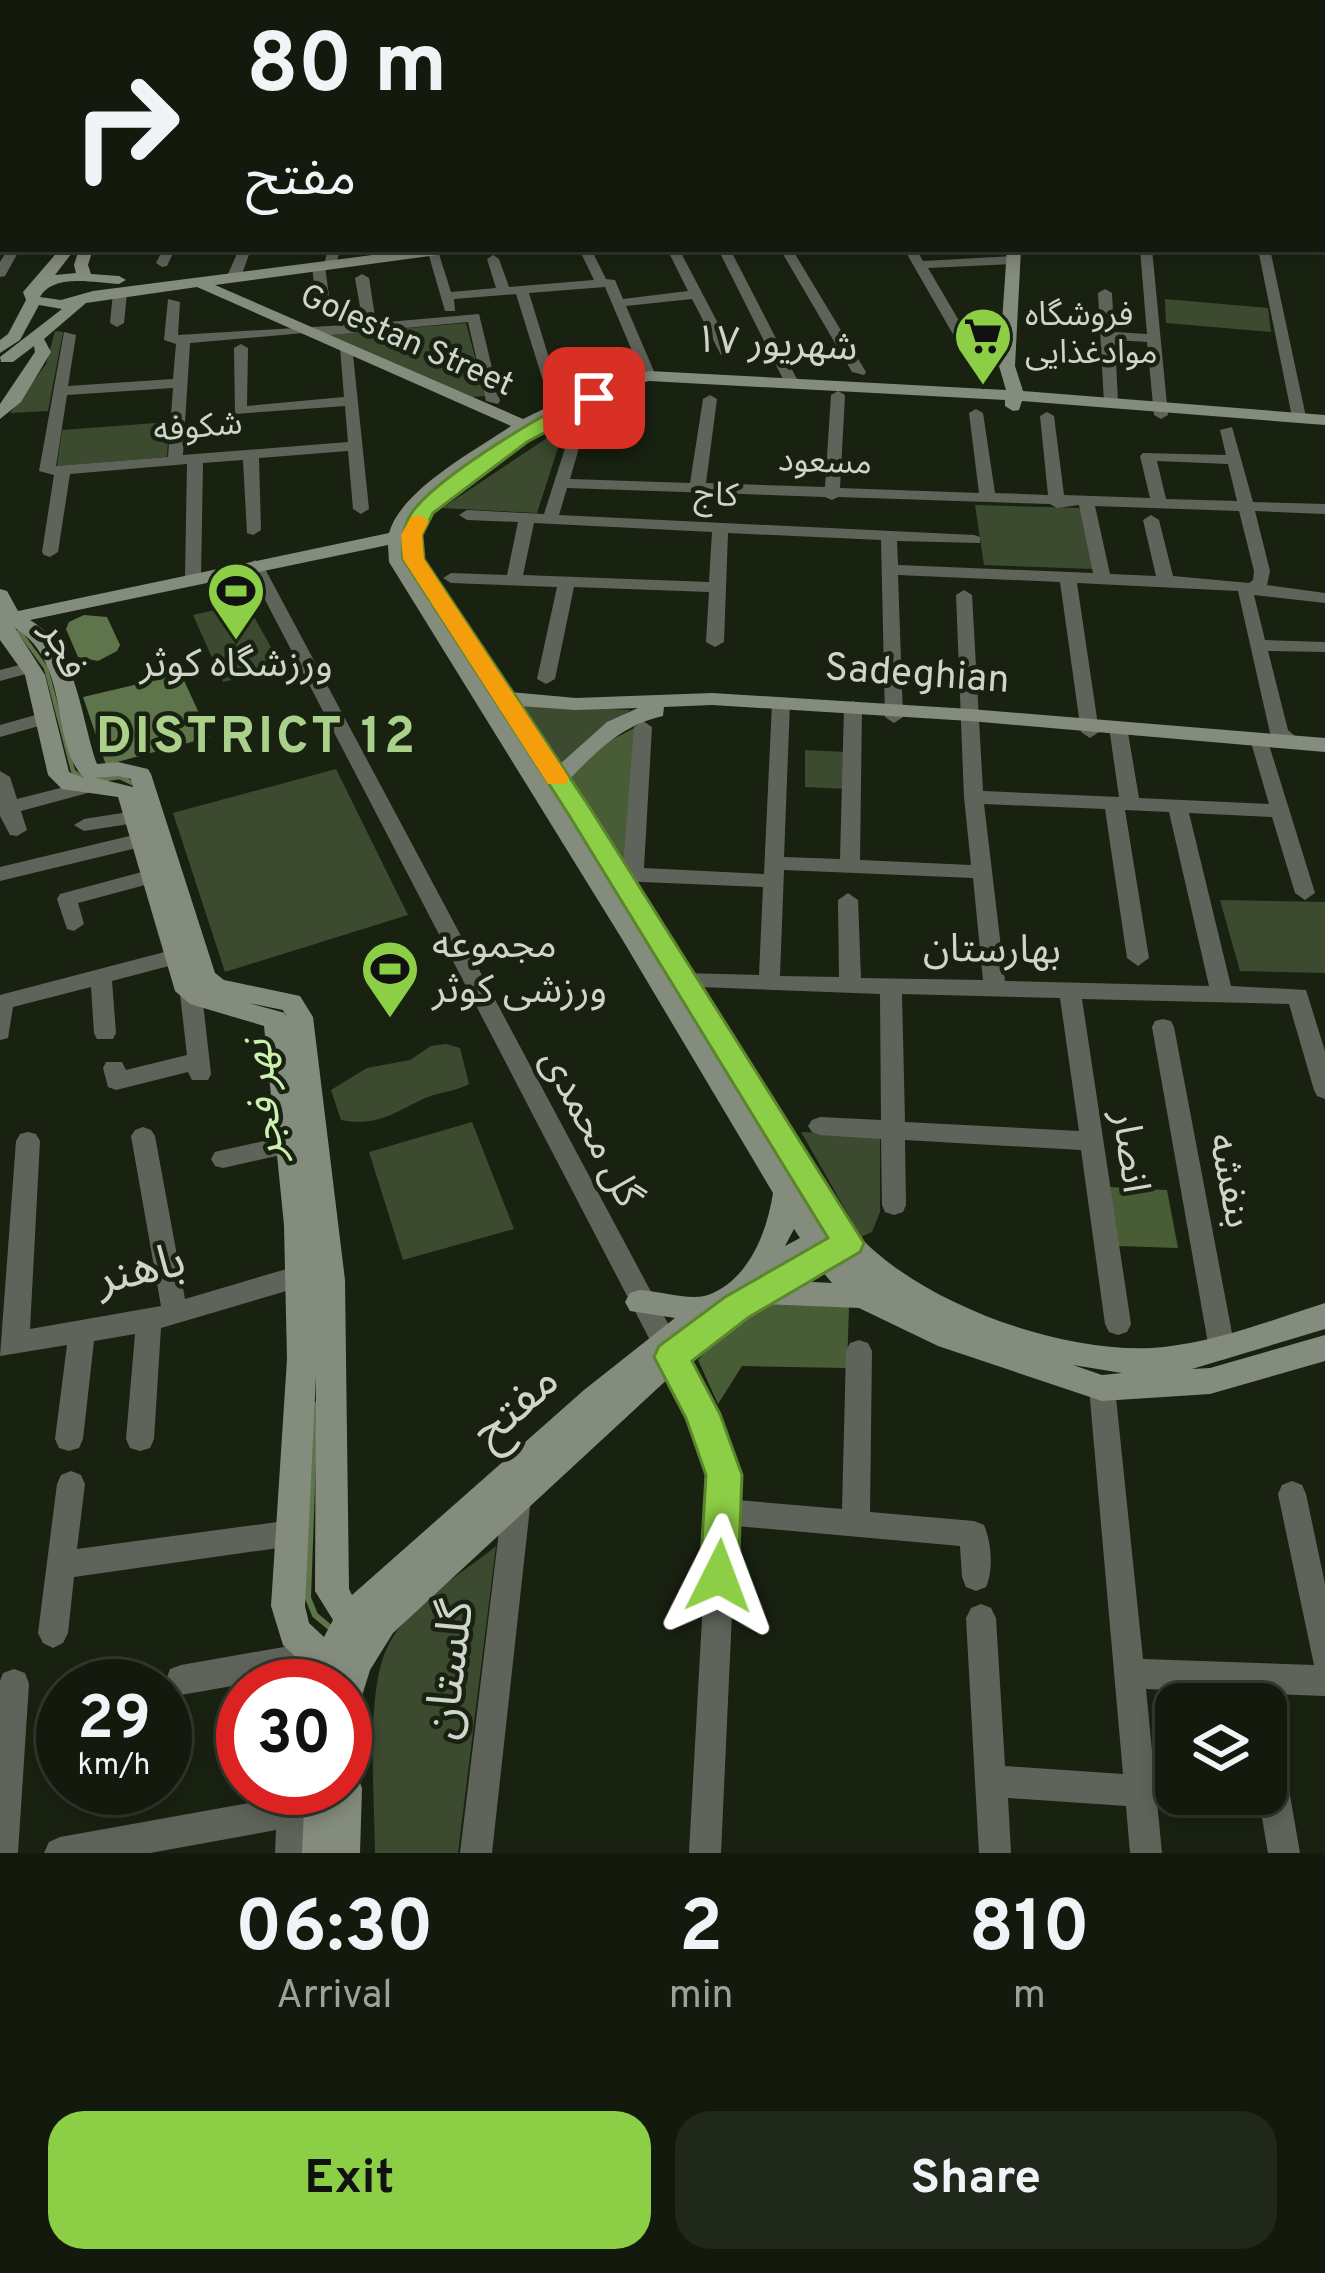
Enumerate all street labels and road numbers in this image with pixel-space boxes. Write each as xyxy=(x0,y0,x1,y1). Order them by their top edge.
street label: Golestan Street xyxy=(293,276,519,408)
street label: ۱۷ شهریور xyxy=(693,317,859,375)
street label: شکوفه xyxy=(152,404,244,454)
street label: مسعود xyxy=(777,441,873,487)
street label: کاج xyxy=(693,475,740,519)
street label: فجر xyxy=(28,614,96,687)
street label: Sadeghian xyxy=(823,645,1011,707)
street label: بهارستان xyxy=(923,926,1061,978)
street label: گل محمدی xyxy=(527,1042,651,1217)
street label: انصار xyxy=(1098,1107,1158,1196)
street label: بنفشه xyxy=(1195,1130,1261,1232)
street label: باهنر xyxy=(89,1233,192,1312)
street label: مفتح xyxy=(461,1353,574,1464)
street label: گلستان xyxy=(414,1596,490,1743)

